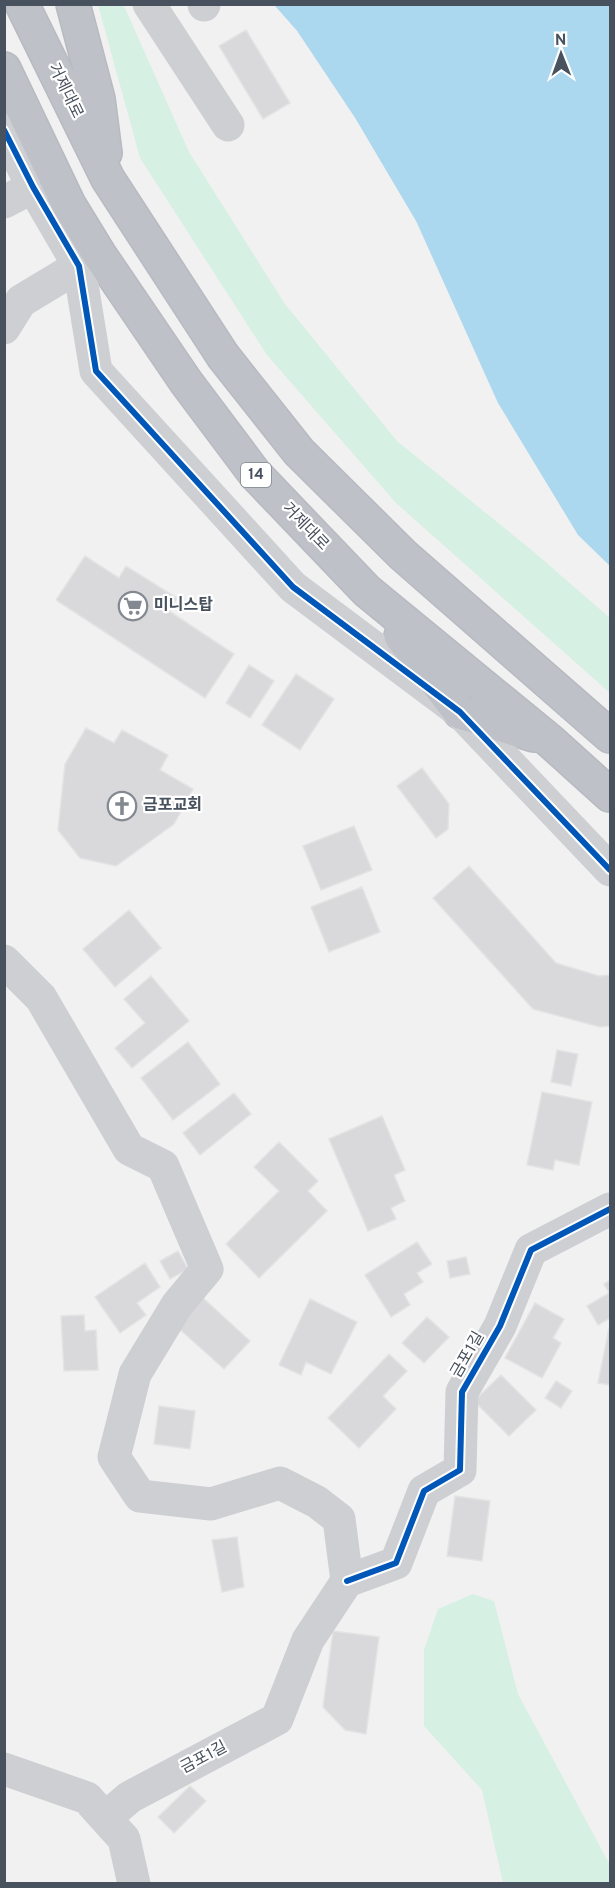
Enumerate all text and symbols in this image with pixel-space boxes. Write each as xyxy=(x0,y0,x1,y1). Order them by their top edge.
north arrow xyxy=(531,24,591,84)
text: N xyxy=(555,31,567,51)
street label: 거제대로 xyxy=(43,60,87,122)
road number: 14 xyxy=(241,463,271,487)
street label: 거제대로 xyxy=(277,499,333,555)
supermarket icon: 미니스탑 xyxy=(117,590,149,622)
place label: 미니스탑 xyxy=(154,596,213,616)
church icon: 금포교회 xyxy=(106,790,138,822)
place label: 금포교회 xyxy=(143,796,202,816)
street label: 금포1길 xyxy=(447,1328,489,1382)
street label: 금포1길 xyxy=(177,1737,231,1779)

